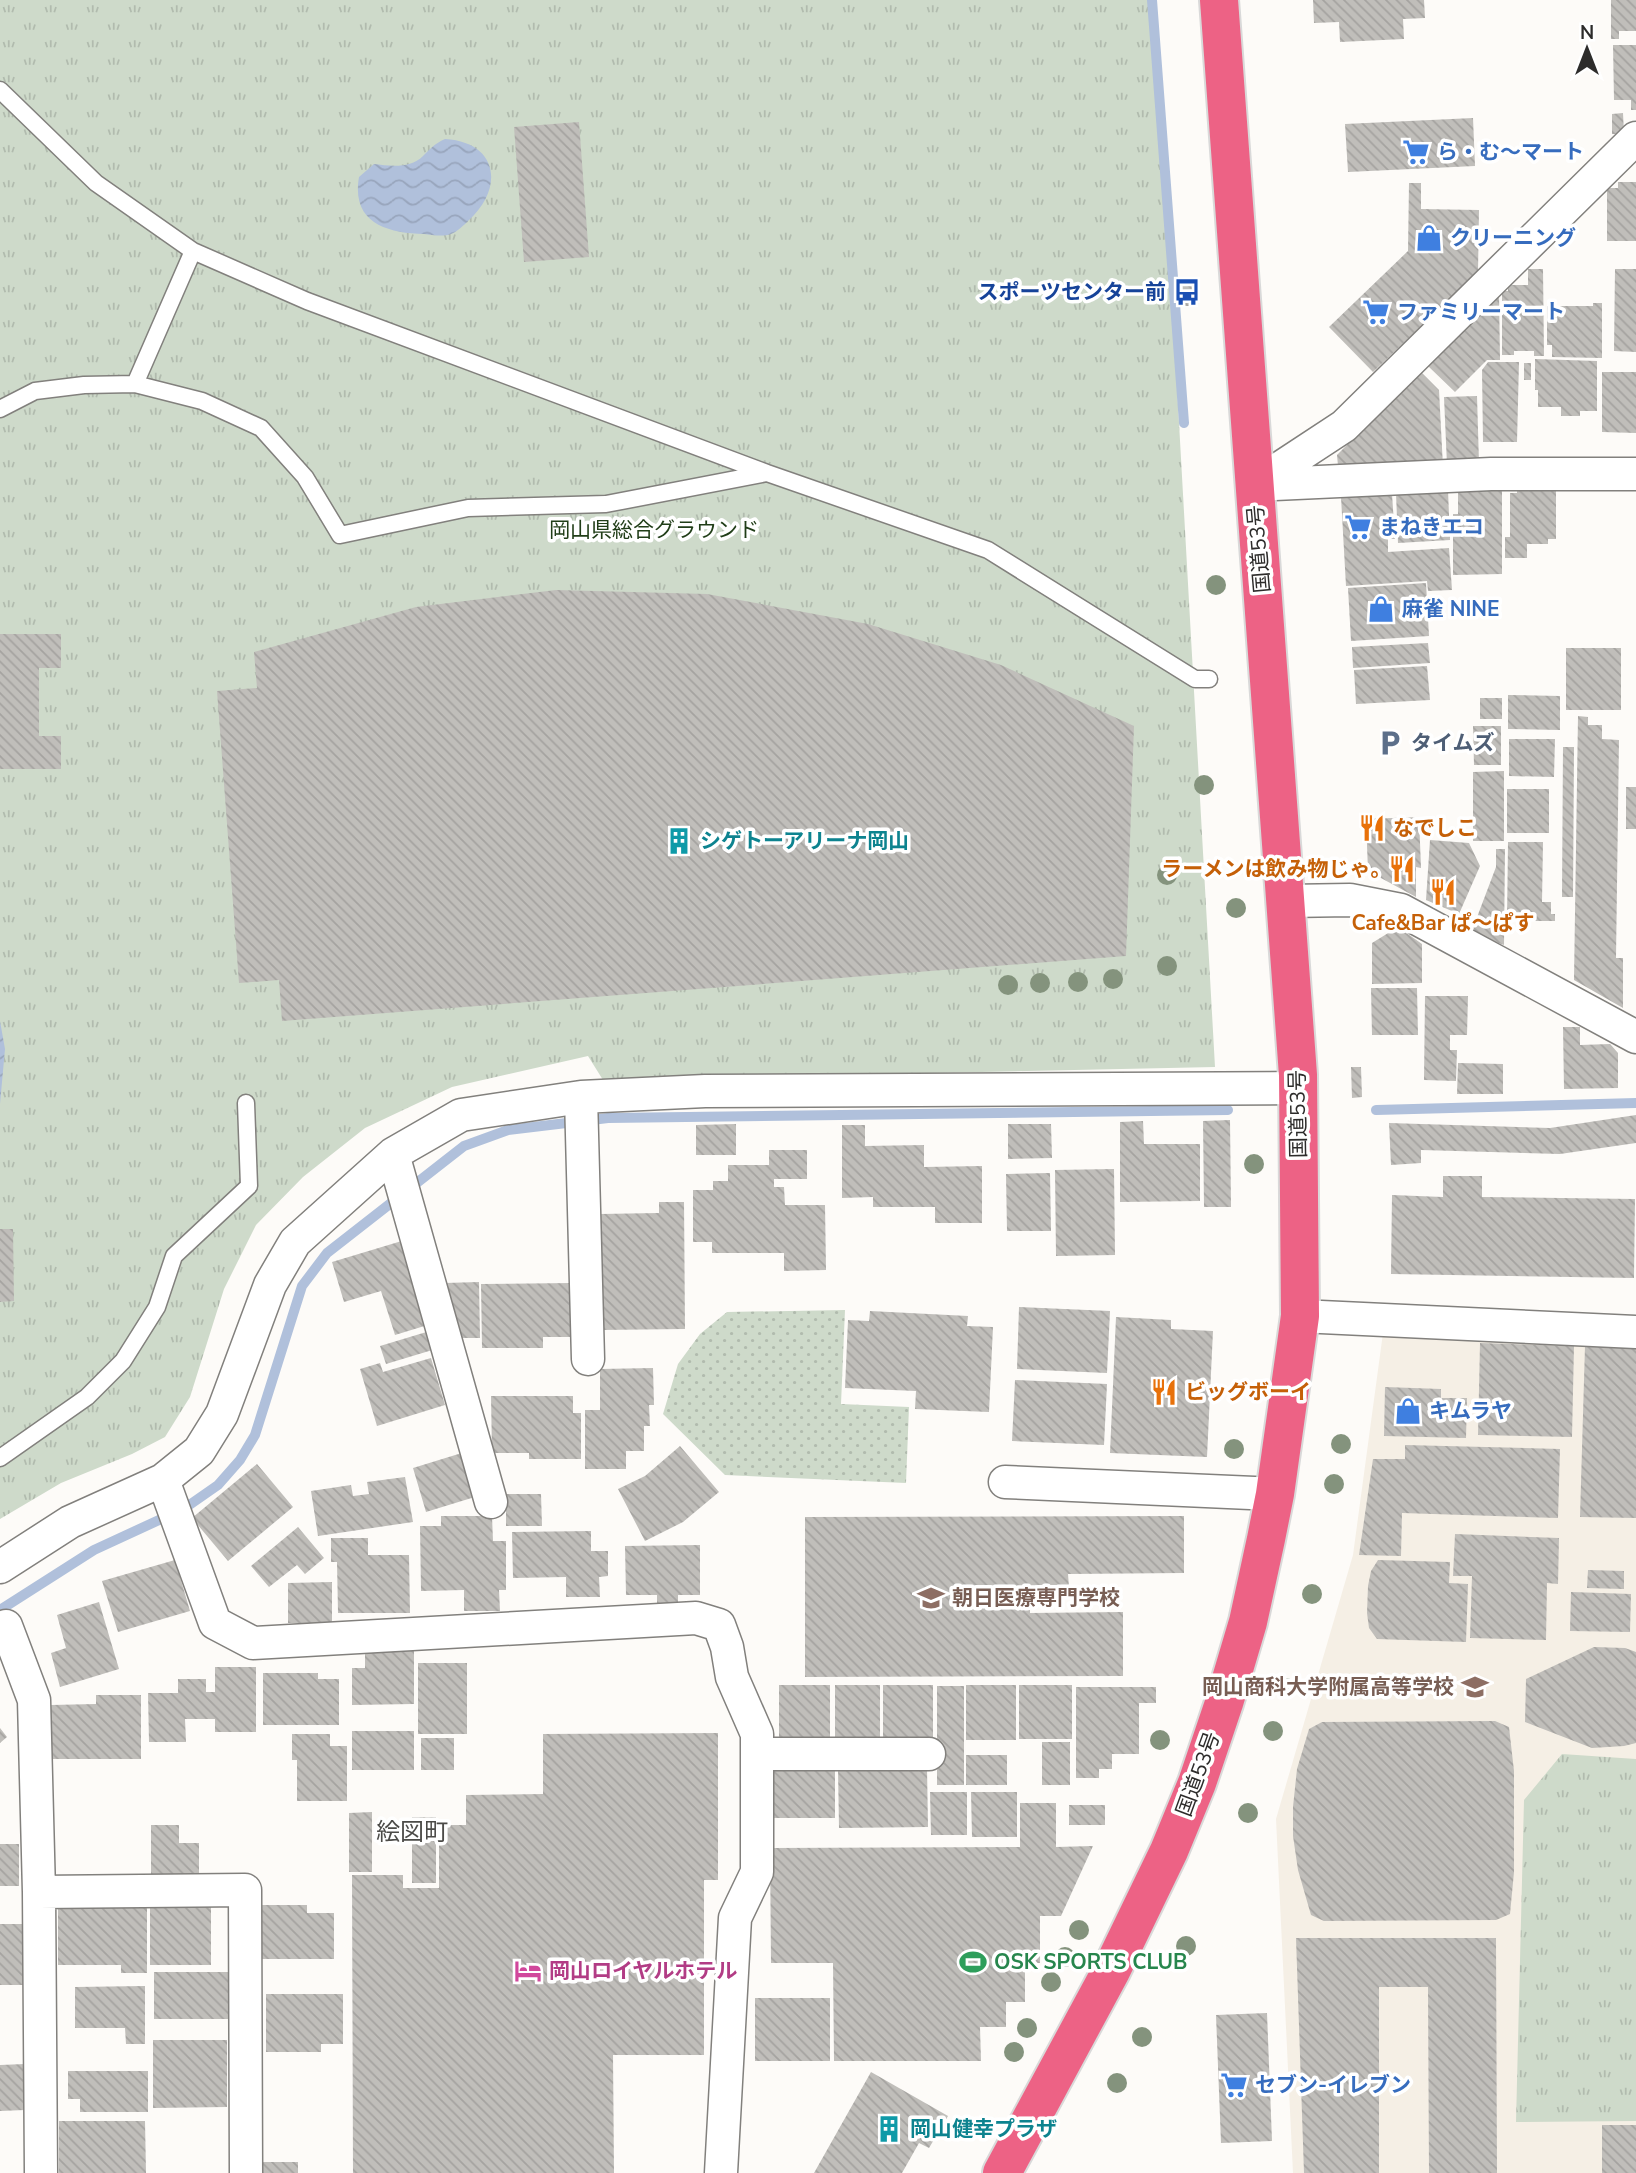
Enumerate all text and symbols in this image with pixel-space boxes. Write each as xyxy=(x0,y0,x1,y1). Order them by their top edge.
north arrow xyxy=(1552,14,1622,84)
text: N xyxy=(1580,20,1594,46)
supermarket icon: ら・む〜マート xyxy=(1401,137,1431,167)
place label: ら・む〜マート xyxy=(1437,138,1584,166)
shop icon: クリーニング xyxy=(1414,223,1444,253)
place label: クリーニング xyxy=(1450,224,1576,252)
bus stop icon: スポーツセンター前 xyxy=(1172,277,1202,307)
place label: スポーツセンター前 xyxy=(977,278,1166,306)
supermarket icon: ファミリーマート xyxy=(1361,297,1391,327)
place label: ファミリーマート xyxy=(1397,298,1565,326)
street label: 国道53号 xyxy=(1241,504,1277,594)
supermarket icon: まねきエコ xyxy=(1343,512,1373,542)
place label: まねきエコ xyxy=(1379,513,1484,541)
park label: 岡山県総合グラウンド xyxy=(549,516,759,544)
shop icon: 麻雀 NINE xyxy=(1366,594,1396,624)
place label: 麻雀 NINE xyxy=(1402,595,1500,623)
parking icon: タイムズ xyxy=(1375,728,1405,758)
place label: タイムズ xyxy=(1411,729,1495,757)
restaurant icon: なでしこ xyxy=(1357,813,1387,843)
place label: なでしこ xyxy=(1393,814,1477,842)
building icon: シゲトーアリーナ岡山 xyxy=(664,826,694,856)
place label: シゲトーアリーナ岡山 xyxy=(700,827,909,855)
restaurant icon: ラーメンは飲み物じゃ｡ xyxy=(1387,854,1417,884)
place label: ラーメンは飲み物じゃ｡ xyxy=(1161,855,1381,883)
restaurant icon: Cafe&Bar ぱ〜ぱす xyxy=(1428,877,1458,907)
place label: Cafe&Bar ぱ〜ぱす xyxy=(1351,909,1535,937)
street label: 国道53号 xyxy=(1283,1070,1313,1158)
restaurant icon: ビッグボーイ xyxy=(1149,1377,1179,1407)
place label: ビッグボーイ xyxy=(1185,1378,1311,1406)
shop icon: キムラヤ xyxy=(1393,1396,1423,1426)
place label: キムラヤ xyxy=(1429,1397,1512,1425)
school or university icon: 朝日医療専門学校 xyxy=(916,1583,946,1613)
place label: 朝日医療専門学校 xyxy=(952,1584,1120,1612)
school or university icon: 岡山商科大学附属高等学校 xyxy=(1460,1672,1490,1702)
place label: 岡山商科大学附属高等学校 xyxy=(1202,1673,1454,1701)
street label: 国道53号 xyxy=(1170,1728,1226,1820)
district label: 絵図町 xyxy=(376,1816,448,1848)
sports icon: OSK SPORTS CLUB xyxy=(958,1947,988,1977)
place label: OSK SPORTS CLUB xyxy=(994,1948,1188,1976)
hotel icon: 岡山ロイヤルホテル xyxy=(513,1956,543,1986)
place label: 岡山ロイヤルホテル xyxy=(549,1957,737,1985)
supermarket icon: セブン-イレブン xyxy=(1219,2070,1249,2100)
place label: セブン-イレブン xyxy=(1255,2071,1411,2099)
building icon: 岡山健幸プラザ xyxy=(874,2114,904,2144)
place label: 岡山健幸プラザ xyxy=(910,2115,1057,2143)

